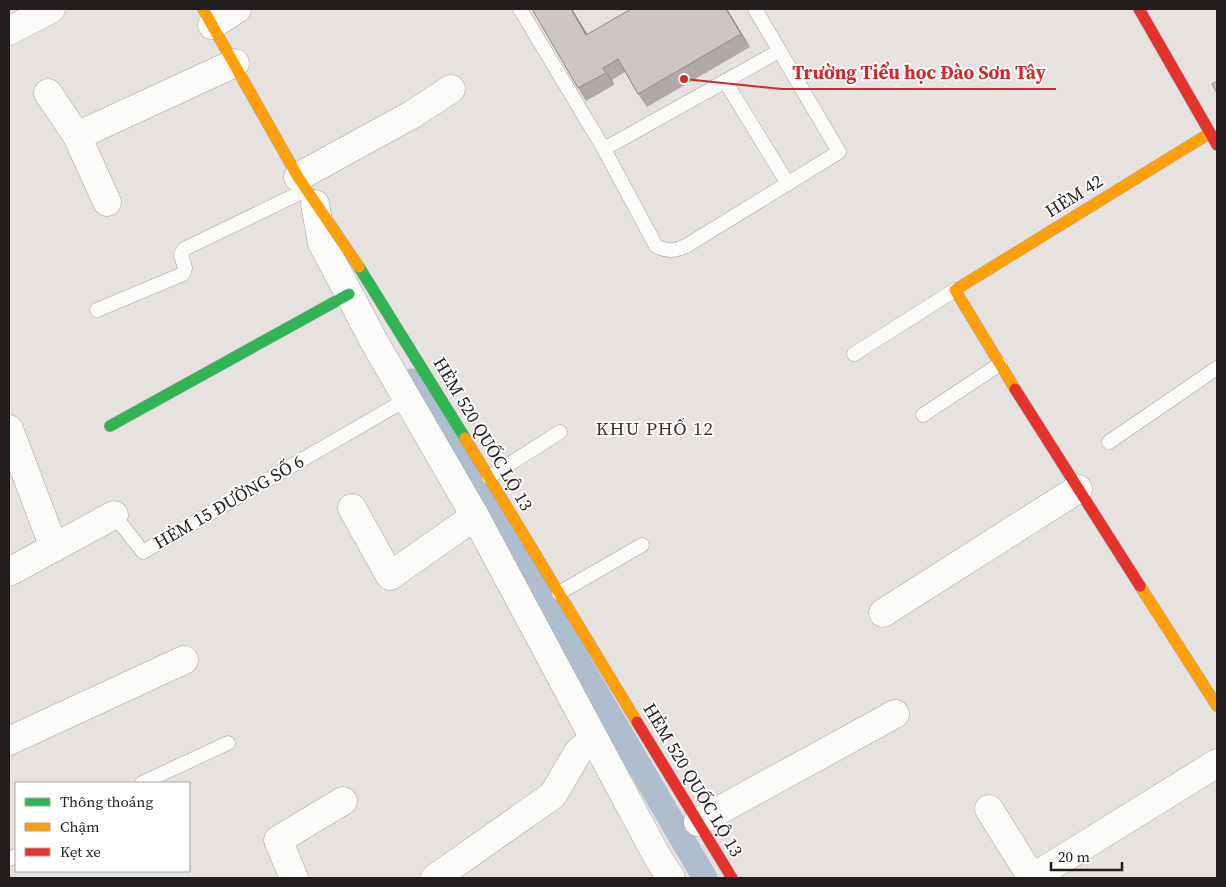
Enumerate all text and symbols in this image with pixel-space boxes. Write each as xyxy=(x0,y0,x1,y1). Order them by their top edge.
callout: Trường Tiểu học Đào Sơn Tây xyxy=(782,55,1056,89)
text: Trường Tiểu học Đào Sơn Tây xyxy=(792,59,1047,85)
street label: HẺM 42 xyxy=(1040,168,1107,223)
street label: HẺM 520 QUỐC LỘ 13 xyxy=(428,352,539,515)
district label: KHU PHỐ 12 xyxy=(596,415,714,441)
street label: HẺM 15 ĐƯỜNG SỐ 6 xyxy=(149,448,308,555)
street label: HẺM 520 QUỐC LỘ 13 xyxy=(638,698,749,861)
legend xyxy=(15,782,190,872)
text: Thông thoáng xyxy=(60,791,153,812)
text: Chậm xyxy=(60,816,100,837)
scale bar xyxy=(1051,840,1122,872)
text: Kẹt xe xyxy=(60,841,101,862)
text: 20 m xyxy=(1058,846,1090,867)

